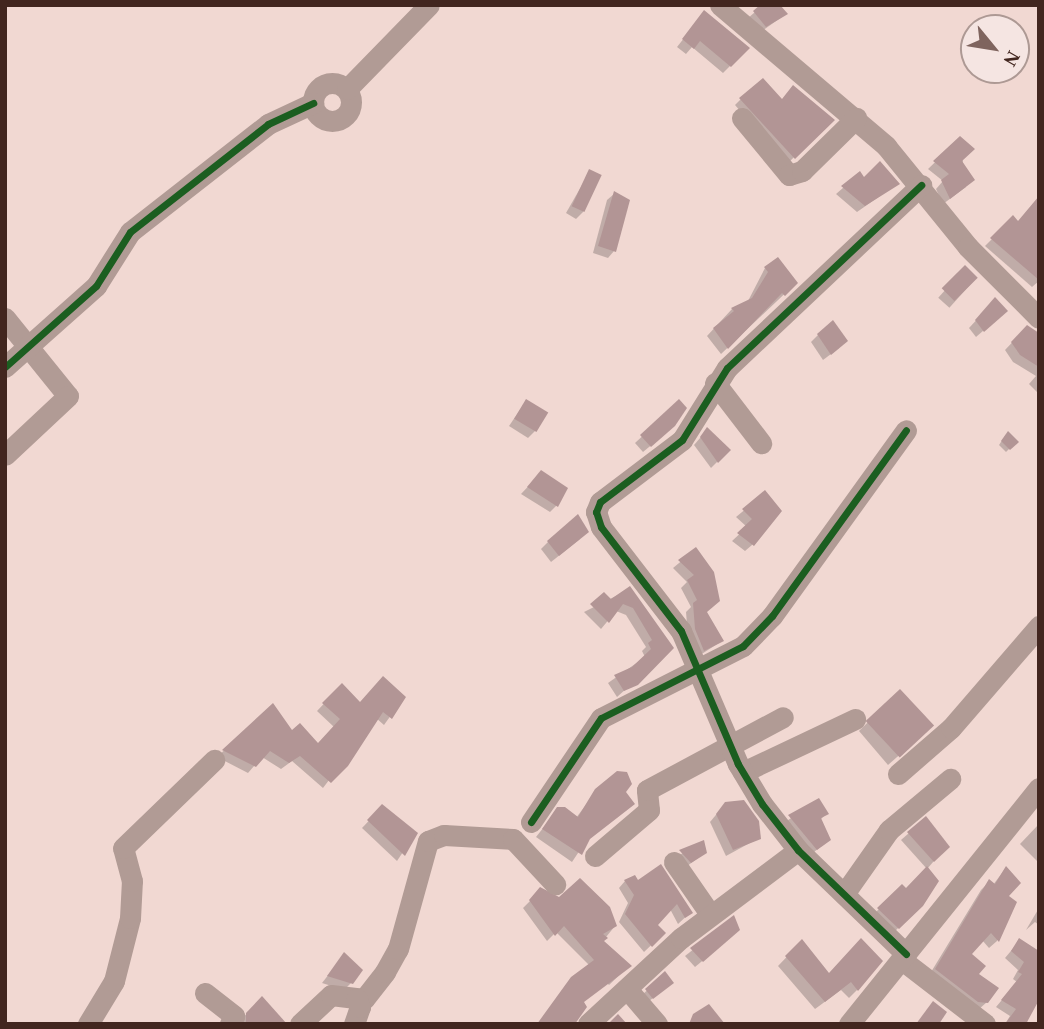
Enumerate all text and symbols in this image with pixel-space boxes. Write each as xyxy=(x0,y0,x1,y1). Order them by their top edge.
north arrow xyxy=(960,14,1030,84)
text: N xyxy=(999,48,1024,70)

